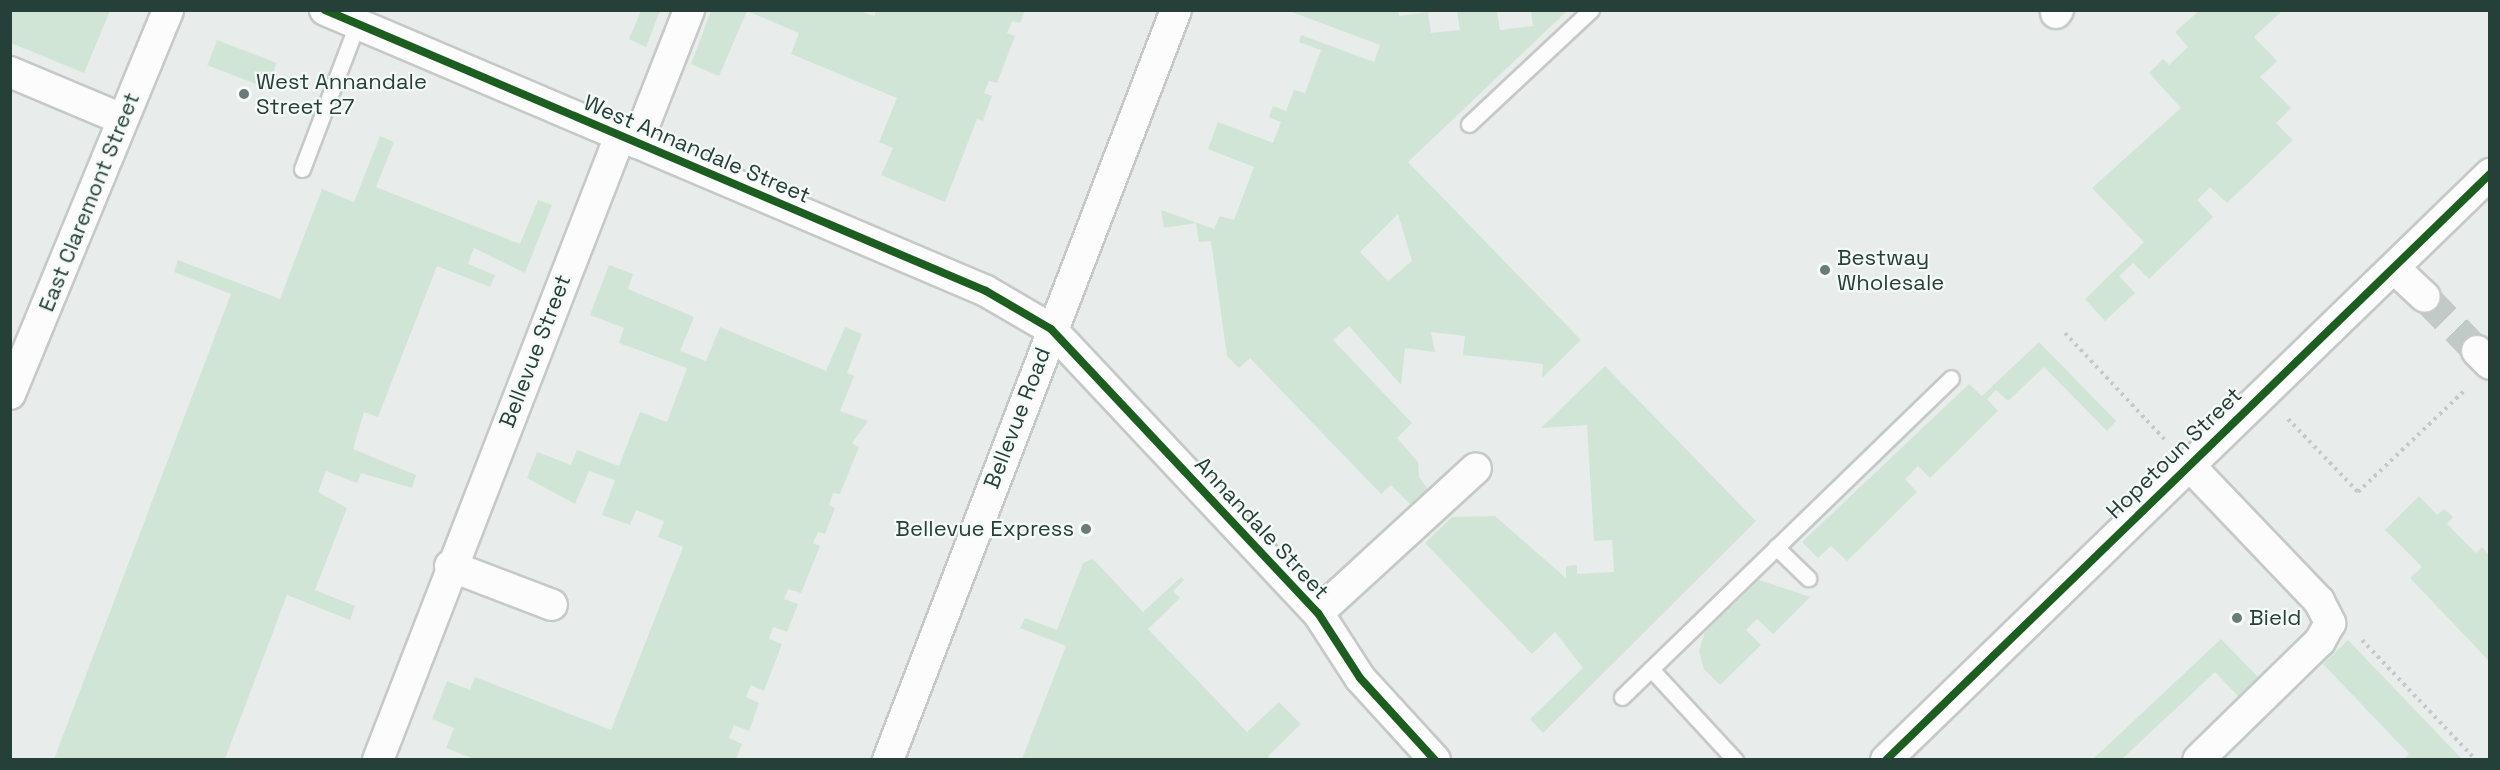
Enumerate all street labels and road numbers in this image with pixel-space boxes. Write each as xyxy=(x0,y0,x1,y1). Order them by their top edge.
street label: East Claremont Street xyxy=(33,89,145,315)
street label: West Annandale Street xyxy=(579,89,815,209)
street label: Bellevue Street xyxy=(494,271,576,431)
street label: Bellevue Road xyxy=(978,344,1056,492)
street label: Hopetoun Street xyxy=(2101,382,2247,524)
street label: Annandale Street xyxy=(1189,451,1335,605)

